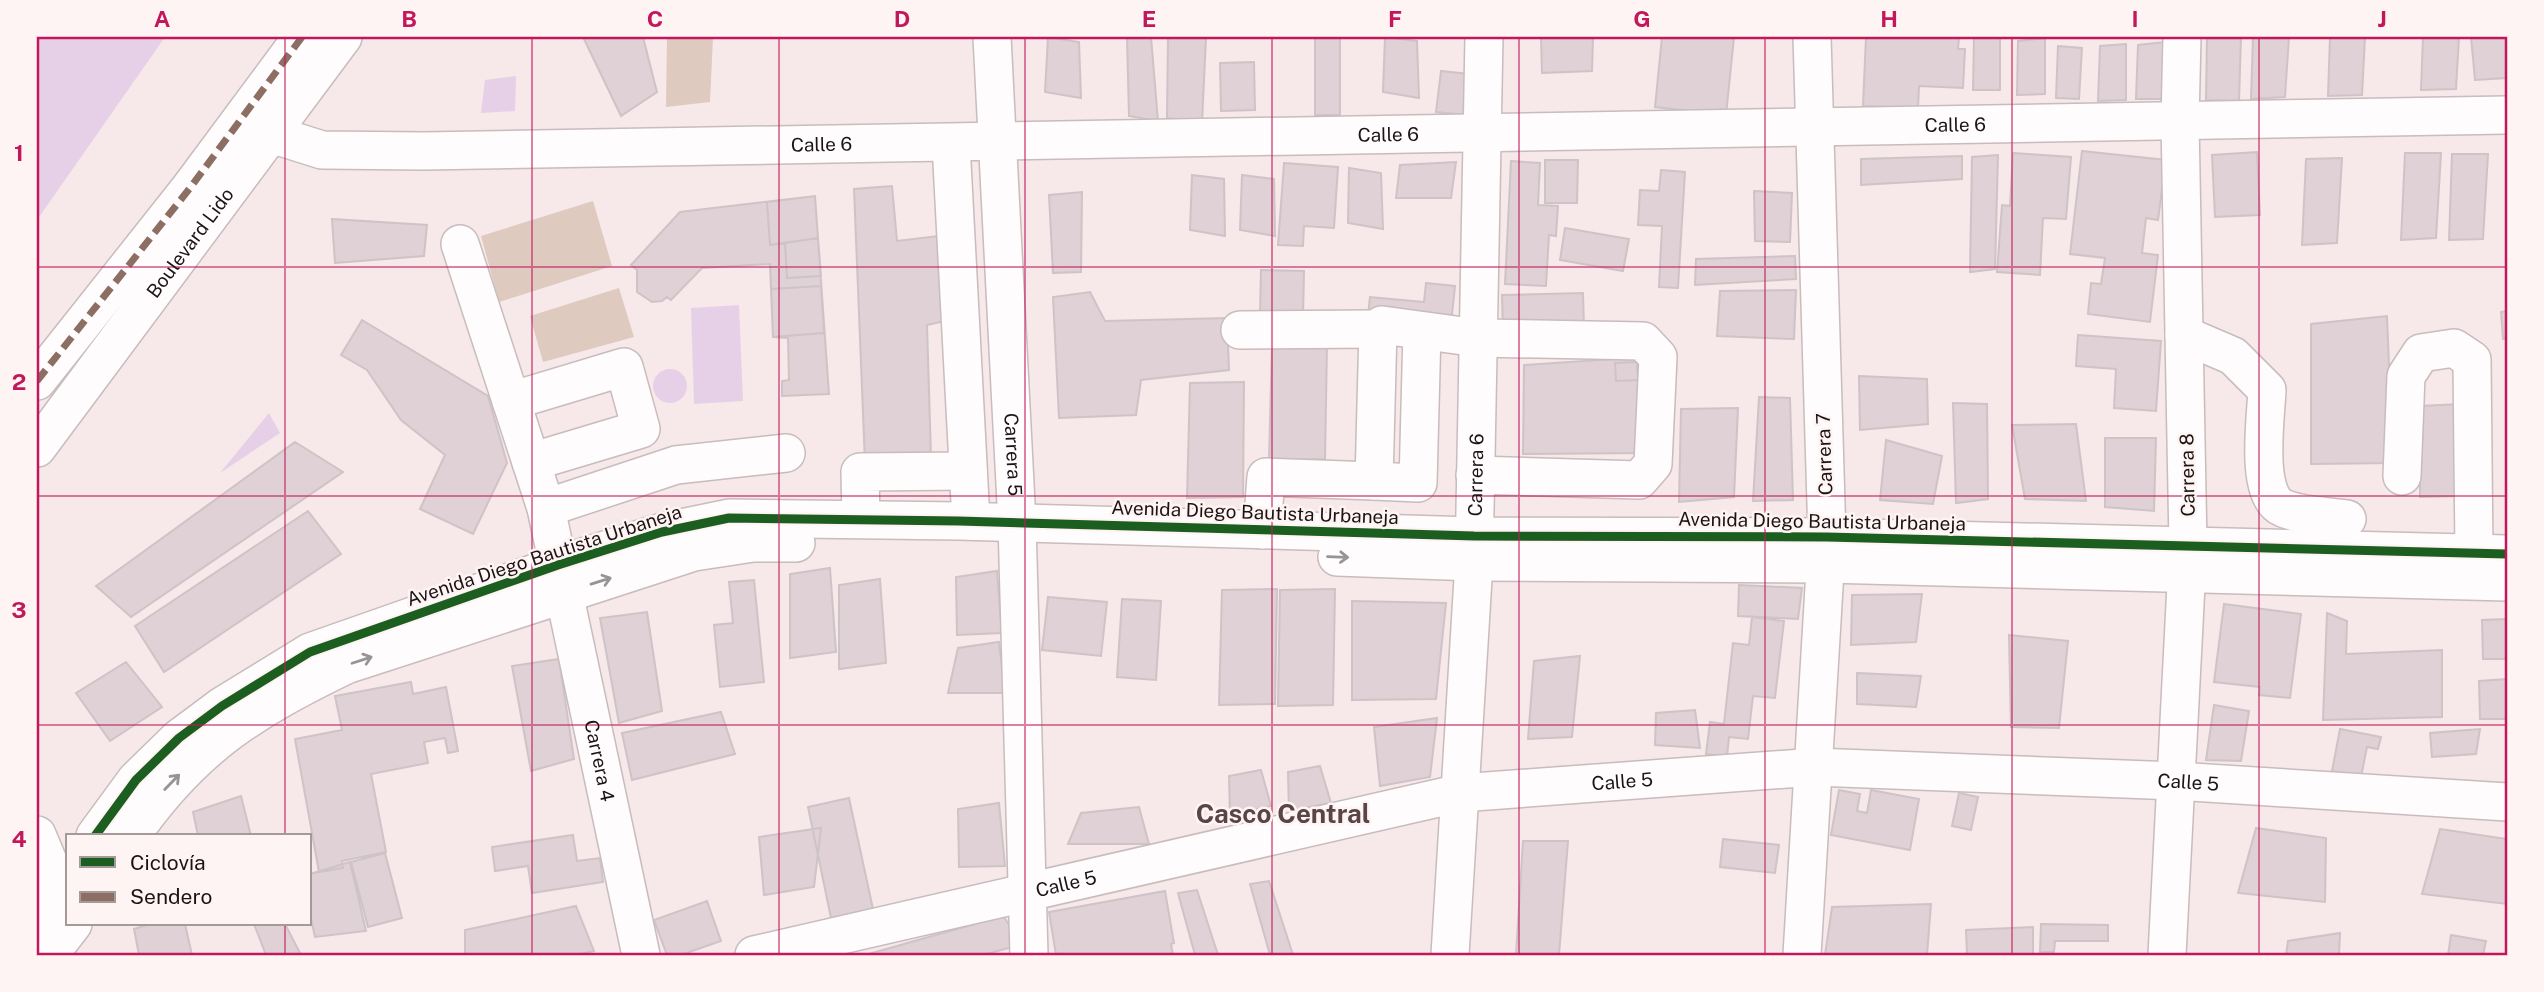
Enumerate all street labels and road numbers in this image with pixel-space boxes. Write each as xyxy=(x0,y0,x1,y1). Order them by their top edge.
street label: Calle 6 xyxy=(1924,113,1986,136)
street label: Calle 6 xyxy=(1358,123,1419,146)
street label: Calle 6 xyxy=(791,133,852,156)
street label: Boulevard Lido xyxy=(142,183,238,302)
street label: Carrera 5 xyxy=(1000,412,1027,497)
street label: Carrera 7 xyxy=(1812,412,1836,496)
street label: Carrera 6 xyxy=(1464,433,1487,516)
street label: Carrera 8 xyxy=(2175,433,2199,517)
street label: Avenida Diego Bautista Urbaneja xyxy=(1111,496,1399,528)
street label: Avenida Diego Bautista Urbaneja xyxy=(404,500,684,610)
street label: Avenida Diego Bautista Urbaneja xyxy=(1678,507,1966,535)
street label: Carrera 4 xyxy=(580,718,619,804)
street label: Calle 5 xyxy=(1591,768,1654,794)
street label: Calle 5 xyxy=(2157,769,2220,795)
street label: Calle 5 xyxy=(1033,866,1098,901)

